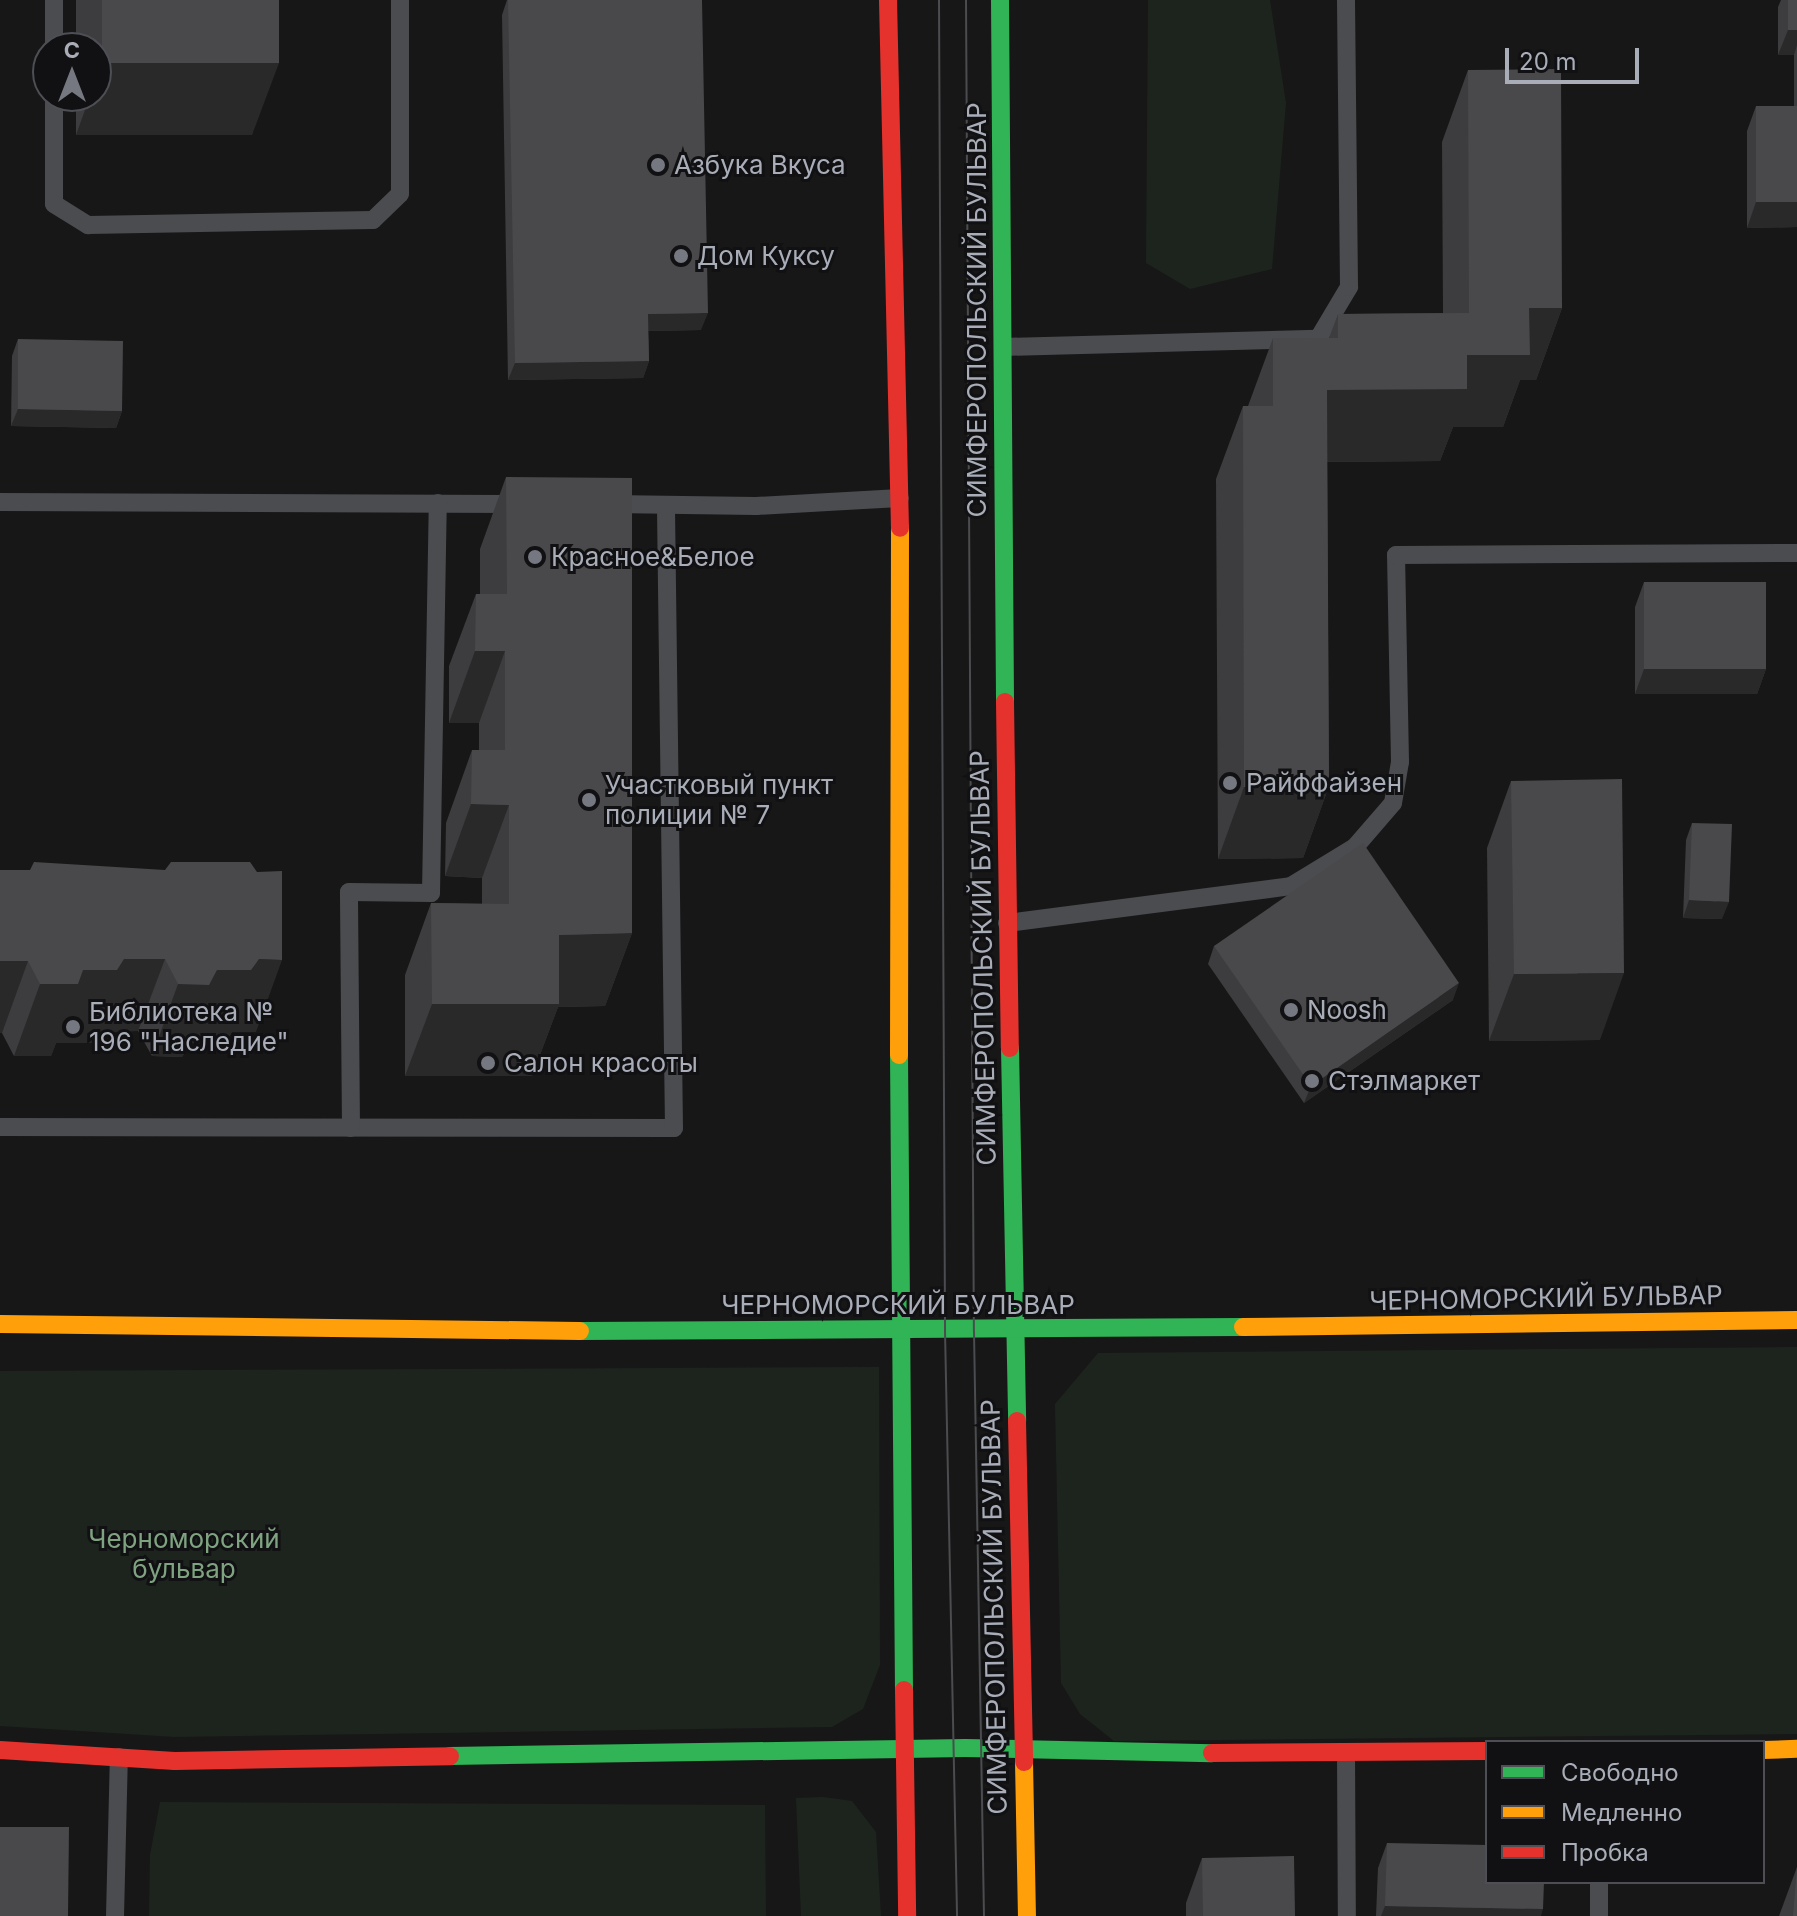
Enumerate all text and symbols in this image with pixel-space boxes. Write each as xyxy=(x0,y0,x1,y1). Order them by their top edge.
north arrow xyxy=(32,32,112,112)
scale bar xyxy=(1509,32,1643,82)
text: С xyxy=(64,37,80,63)
text: 20 m xyxy=(1519,47,1577,76)
street label: СИМФЕРОПОЛЬСКИЙ БУЛЬВАР xyxy=(961,102,993,518)
place label: Азбука Вкуса xyxy=(674,149,846,181)
marker: Азбука Вкуса xyxy=(649,156,667,174)
place label: Дом Куксу xyxy=(697,240,835,272)
marker: Дом Куксу xyxy=(672,247,690,265)
place label: Красное&Белое xyxy=(551,541,755,573)
marker: Красное&Белое xyxy=(526,548,544,566)
street label: СИМФЕРОПОЛЬСКИЙ БУЛЬВАР xyxy=(964,750,1002,1166)
place label: Райффайзен xyxy=(1246,767,1402,799)
place label: Участковый пункт полиции № 7 xyxy=(605,769,833,830)
marker: Райффайзен xyxy=(1221,774,1239,792)
marker: Участковый пункт полиции № 7 xyxy=(580,791,598,809)
place label: Noosh xyxy=(1307,994,1387,1026)
place label: Библиотека № 196 "Наследие" xyxy=(89,996,289,1058)
marker: Noosh xyxy=(1282,1001,1300,1019)
marker: Библиотека № 196 "Наследие" xyxy=(64,1018,82,1036)
place label: Салон красоты xyxy=(504,1047,698,1079)
marker: Салон красоты xyxy=(479,1054,497,1072)
place label: Стэлмаркет xyxy=(1328,1065,1480,1097)
marker: Стэлмаркет xyxy=(1303,1072,1321,1090)
street label: ЧЕРНОМОРСКИЙ БУЛЬВАР xyxy=(1369,1279,1723,1317)
street label: ЧЕРНОМОРСКИЙ БУЛЬВАР xyxy=(721,1289,1075,1321)
street label: СИМФЕРОПОЛЬСКИЙ БУЛЬВАР xyxy=(975,1399,1013,1815)
park label: Черноморский бульвар xyxy=(88,1523,280,1584)
legend xyxy=(1485,1740,1765,1884)
text: Свободно xyxy=(1561,1758,1679,1787)
text: Медленно xyxy=(1561,1798,1682,1827)
text: Пробка xyxy=(1561,1838,1649,1867)

